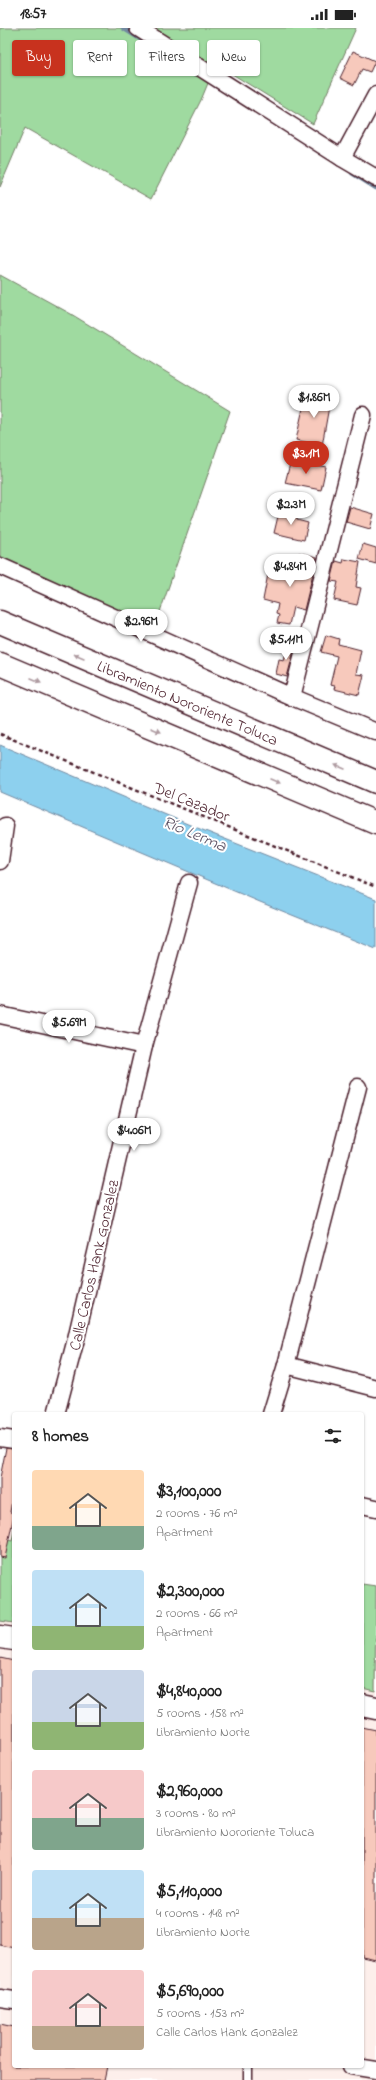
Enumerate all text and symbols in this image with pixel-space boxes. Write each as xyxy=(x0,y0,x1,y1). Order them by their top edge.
text: 18:57 xyxy=(20,3,46,25)
chip: Buy xyxy=(12,40,65,76)
chip: Rent xyxy=(73,40,127,76)
chip: Filters xyxy=(135,40,199,76)
chip: New xyxy=(207,40,260,76)
pin: $1.86M xyxy=(281,385,347,419)
text: $1.86M xyxy=(297,388,331,407)
pin: $3.1M xyxy=(278,441,334,475)
text: $3.1M xyxy=(292,444,320,463)
pin: $2.3M xyxy=(263,492,319,526)
text: $2.3M xyxy=(276,495,306,514)
pin: $4.84M xyxy=(257,554,323,588)
text: $4.84M xyxy=(273,557,307,576)
pin: $2.96M xyxy=(108,609,174,643)
text: $2.96M xyxy=(124,612,158,631)
pin: $5.11M xyxy=(253,627,319,661)
text: $5.11M xyxy=(269,630,303,649)
one-way arrow xyxy=(73,653,84,659)
street label: Libramiento Nororiente Toluca xyxy=(93,655,281,753)
one-way arrow xyxy=(30,677,42,683)
one-way arrow xyxy=(150,727,161,733)
one-way arrow xyxy=(335,764,346,770)
street label: Del Cazador xyxy=(148,776,233,829)
one-way arrow xyxy=(270,778,282,784)
water label: Río Lerma xyxy=(159,810,231,859)
pin: $5.69M xyxy=(36,1010,102,1044)
text: $5.69M xyxy=(51,1013,87,1032)
pin: $4.06M xyxy=(101,1118,167,1152)
text: $4.06M xyxy=(116,1121,152,1140)
street label: Calle Carlos Hank Gonzalez xyxy=(64,1177,126,1353)
text: 8 homes xyxy=(32,1424,89,1449)
icon: filters xyxy=(322,1425,344,1447)
text: $3,100,000 xyxy=(156,1479,221,1504)
icon: home xyxy=(64,1486,112,1534)
text: 2 rooms · 76 m² xyxy=(156,1504,238,1523)
text: Apartment xyxy=(156,1523,213,1542)
text: $2,300,000 xyxy=(156,1579,224,1604)
icon: home xyxy=(64,1586,112,1634)
text: 2 rooms · 66 m² xyxy=(156,1604,238,1623)
text: Apartment xyxy=(156,1623,213,1642)
text: $4,840,000 xyxy=(156,1679,222,1704)
icon: home xyxy=(64,1686,112,1734)
text: 5 rooms · 158 m² xyxy=(156,1704,244,1723)
text: Libramiento Norte xyxy=(156,1723,250,1742)
text: $2,960,000 xyxy=(156,1779,223,1804)
icon: home xyxy=(64,1786,112,1834)
text: 3 rooms · 80 m² xyxy=(156,1804,236,1823)
text: Libramiento Nororiente Toluca xyxy=(156,1823,314,1842)
text: $5,110,000 xyxy=(156,1879,222,1904)
icon: home xyxy=(64,1886,112,1934)
text: 4 rooms · 148 m² xyxy=(156,1904,240,1923)
text: Libramiento Norte xyxy=(156,1923,250,1942)
text: $5,690,000 xyxy=(156,1979,224,2004)
icon: home xyxy=(64,1986,112,2034)
text: 5 rooms · 153 m² xyxy=(156,2004,244,2023)
text: Calle Carlos Hank Gonzalez xyxy=(156,2023,298,2042)

